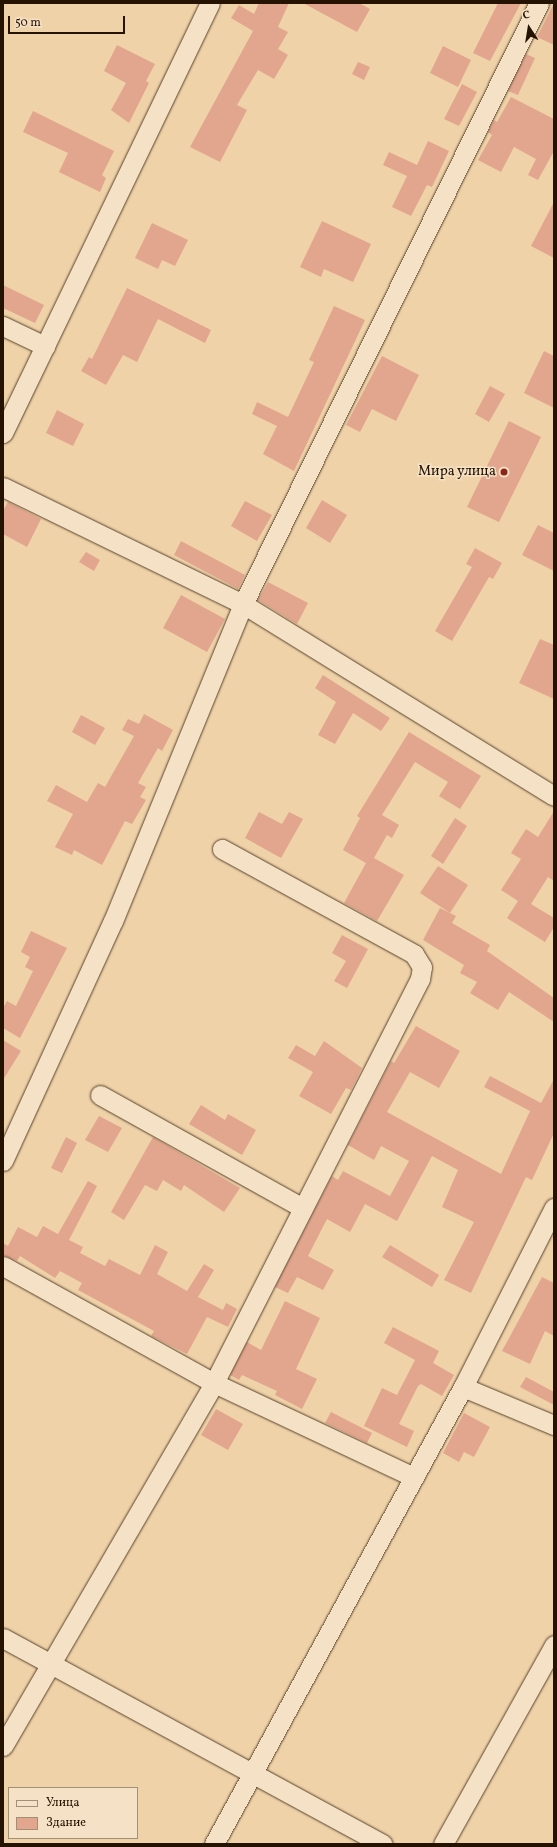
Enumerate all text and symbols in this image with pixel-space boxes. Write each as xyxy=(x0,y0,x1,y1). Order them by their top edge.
scale bar xyxy=(10,8,127,34)
north arrow xyxy=(509,8,549,48)
text: С xyxy=(521,8,531,24)
text: 50 m xyxy=(15,15,41,31)
place label: Мира улица xyxy=(418,464,496,480)
marker: Мира улица xyxy=(499,467,509,477)
legend xyxy=(8,1787,138,1839)
text: Улица xyxy=(46,1795,79,1811)
text: Здание xyxy=(46,1815,86,1831)

